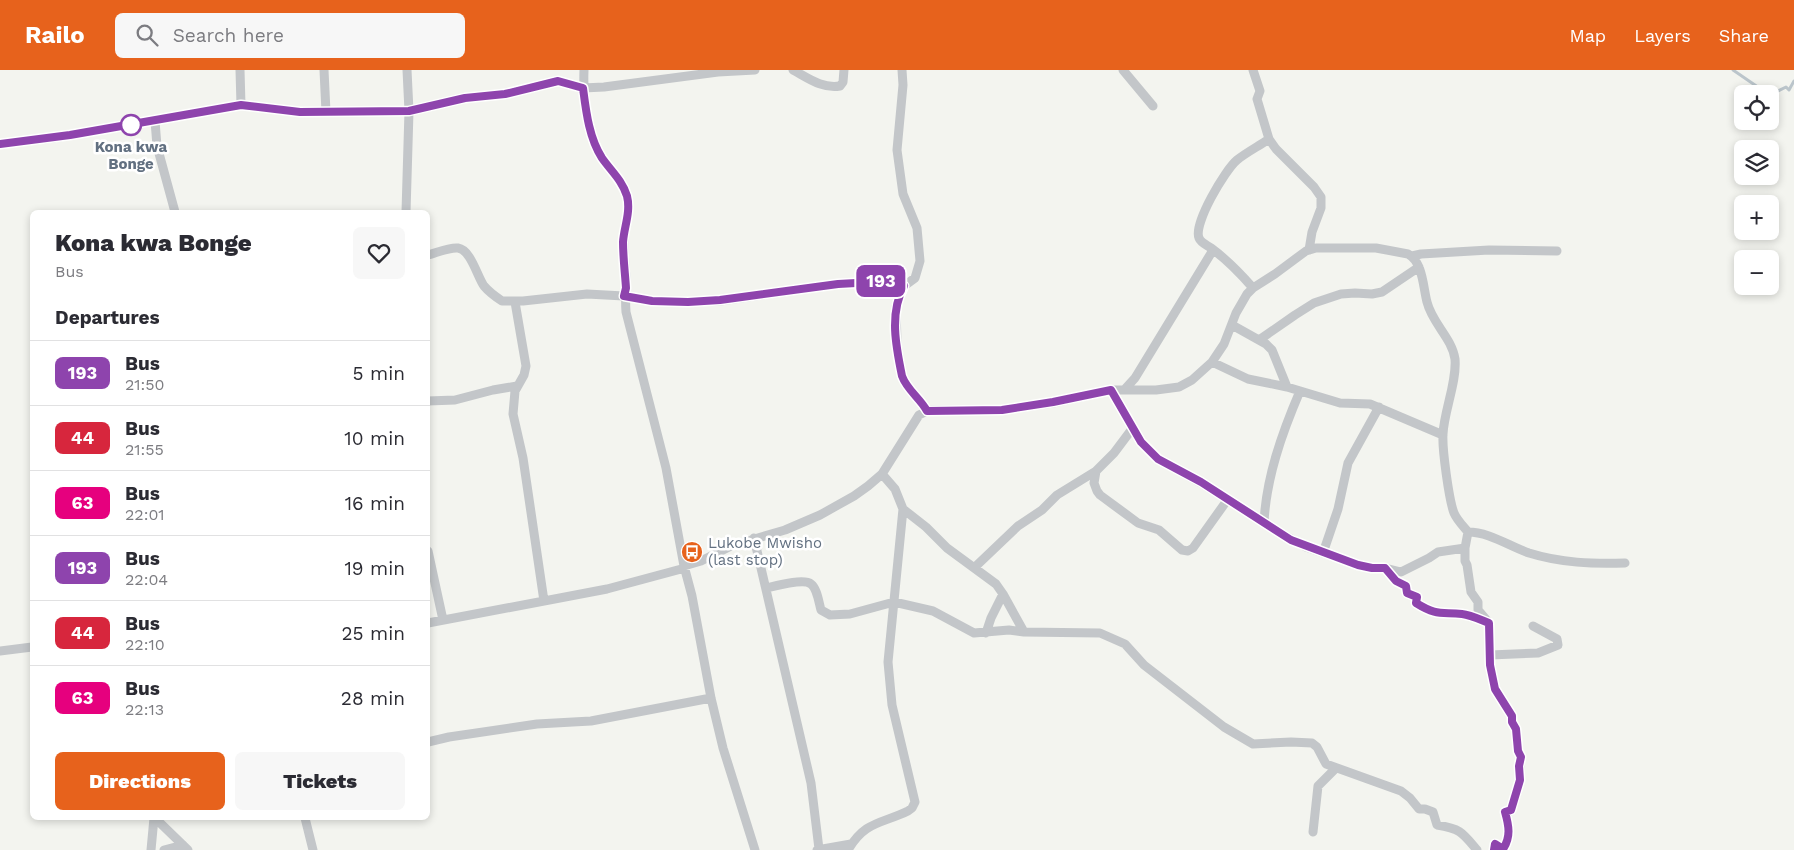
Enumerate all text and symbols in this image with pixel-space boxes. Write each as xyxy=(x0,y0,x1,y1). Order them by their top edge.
search box xyxy=(115,13,465,58)
text: Railo xyxy=(25,21,85,49)
icon: search xyxy=(133,21,161,49)
text: Search here xyxy=(173,24,284,47)
text: Map xyxy=(1569,25,1606,46)
text: Layers xyxy=(1634,25,1691,46)
text: Share xyxy=(1719,25,1769,46)
map controls xyxy=(1734,85,1779,295)
button: locate xyxy=(1734,85,1779,130)
marker: Kona kwa Bonge xyxy=(120,114,142,136)
place label: Kona kwa Bonge xyxy=(95,138,167,173)
button: layers xyxy=(1734,140,1779,185)
button: + xyxy=(1734,195,1779,240)
button: heart xyxy=(353,227,405,279)
text: Kona kwa Bonge xyxy=(55,229,252,257)
button: − xyxy=(1734,250,1779,295)
text: Bus xyxy=(55,262,84,281)
line badge: 193 xyxy=(852,265,910,297)
text: 193 xyxy=(866,270,896,291)
text: Departures xyxy=(55,306,160,329)
text: Bus xyxy=(125,352,160,375)
text: 193 xyxy=(68,362,97,383)
text: 5 min xyxy=(353,362,405,385)
text: 21:50 xyxy=(125,375,165,394)
text: Bus xyxy=(125,417,160,440)
text: 44 xyxy=(71,427,94,448)
text: 10 min xyxy=(344,427,405,450)
text: 21:55 xyxy=(125,440,164,459)
text: Bus xyxy=(125,482,160,505)
text: 63 xyxy=(72,492,93,513)
text: 16 min xyxy=(345,492,405,515)
text: 22:01 xyxy=(125,505,165,524)
place label: Lukobe Mwisho (last stop) xyxy=(708,534,822,569)
bus stop icon: Lukobe Mwisho (last stop) xyxy=(680,540,704,564)
text: Bus xyxy=(125,547,160,570)
text: 193 xyxy=(68,557,97,578)
text: 19 min xyxy=(344,557,405,580)
text: 22:04 xyxy=(125,570,168,589)
text: Bus xyxy=(125,612,160,635)
text: 44 xyxy=(71,622,94,643)
text: 25 min xyxy=(341,622,405,645)
text: 22:10 xyxy=(125,635,165,654)
text: Bus xyxy=(125,677,160,700)
text: 63 xyxy=(72,687,93,708)
text: 28 min xyxy=(341,687,405,710)
text: 22:13 xyxy=(125,700,164,719)
button: Directions xyxy=(55,752,225,810)
button: Tickets xyxy=(235,752,405,810)

